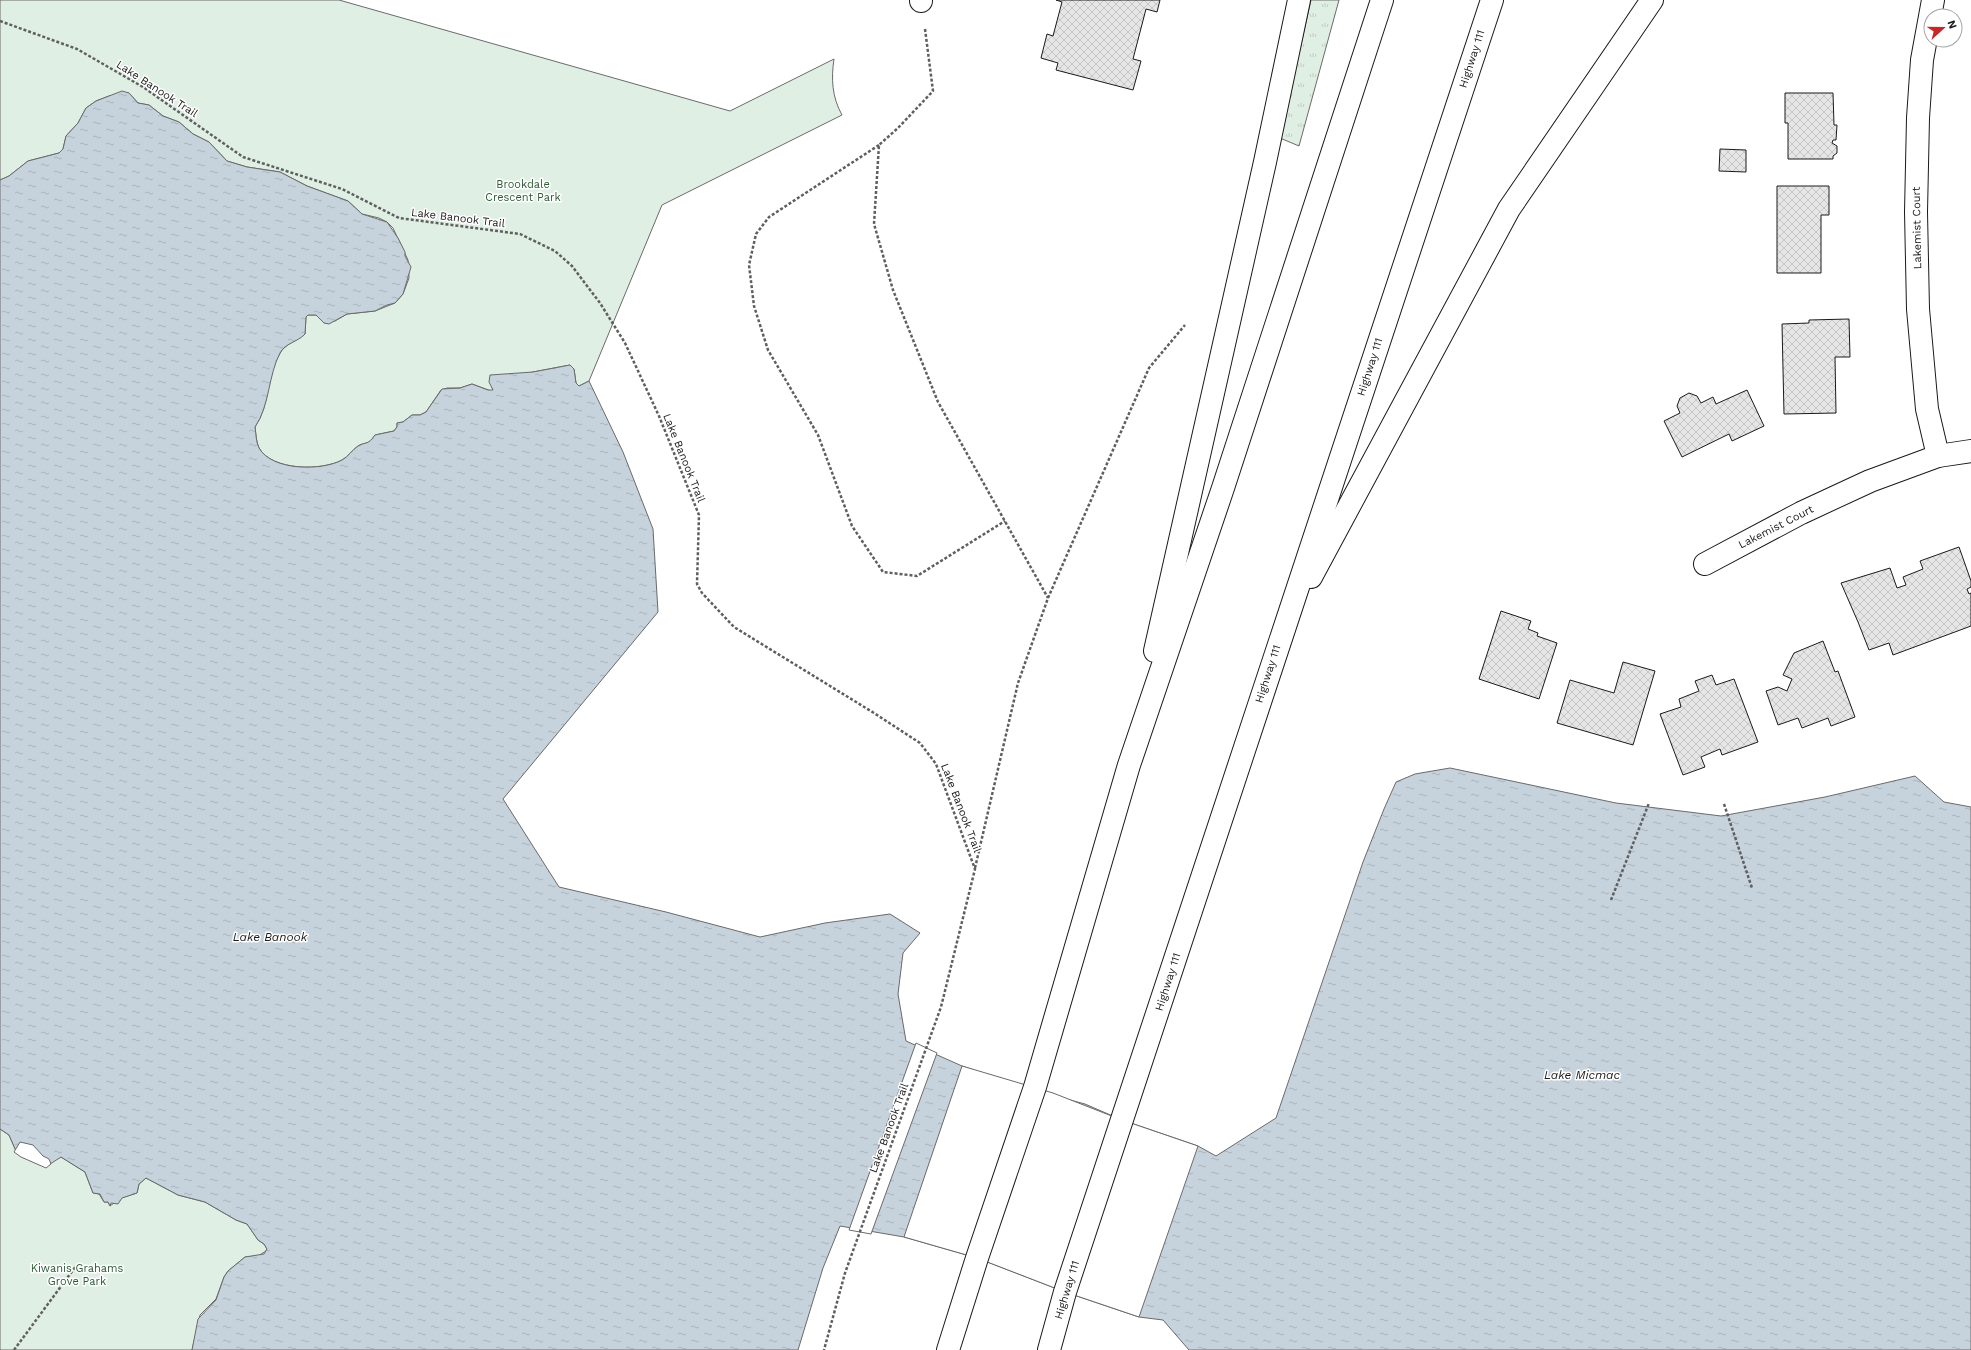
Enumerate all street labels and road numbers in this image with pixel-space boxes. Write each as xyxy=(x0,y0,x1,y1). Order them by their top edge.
street label: Highway 111 xyxy=(1456,28,1488,90)
street label: Lake Banook Trail xyxy=(114,58,201,121)
street label: Lakemist Court xyxy=(1910,186,1924,269)
street label: Lake Banook Trail xyxy=(410,206,506,230)
street label: Highway 111 xyxy=(1354,336,1386,398)
street label: Lake Banook Trail xyxy=(660,412,708,505)
street label: Lakemist Court xyxy=(1736,502,1816,552)
street label: Highway 111 xyxy=(1252,643,1284,705)
street label: Lake Banook Trail xyxy=(938,762,984,855)
street label: Highway 111 xyxy=(1152,951,1184,1013)
street label: Lake Banook Trail xyxy=(867,1081,911,1175)
street label: Highway 111 xyxy=(1052,1259,1082,1321)

